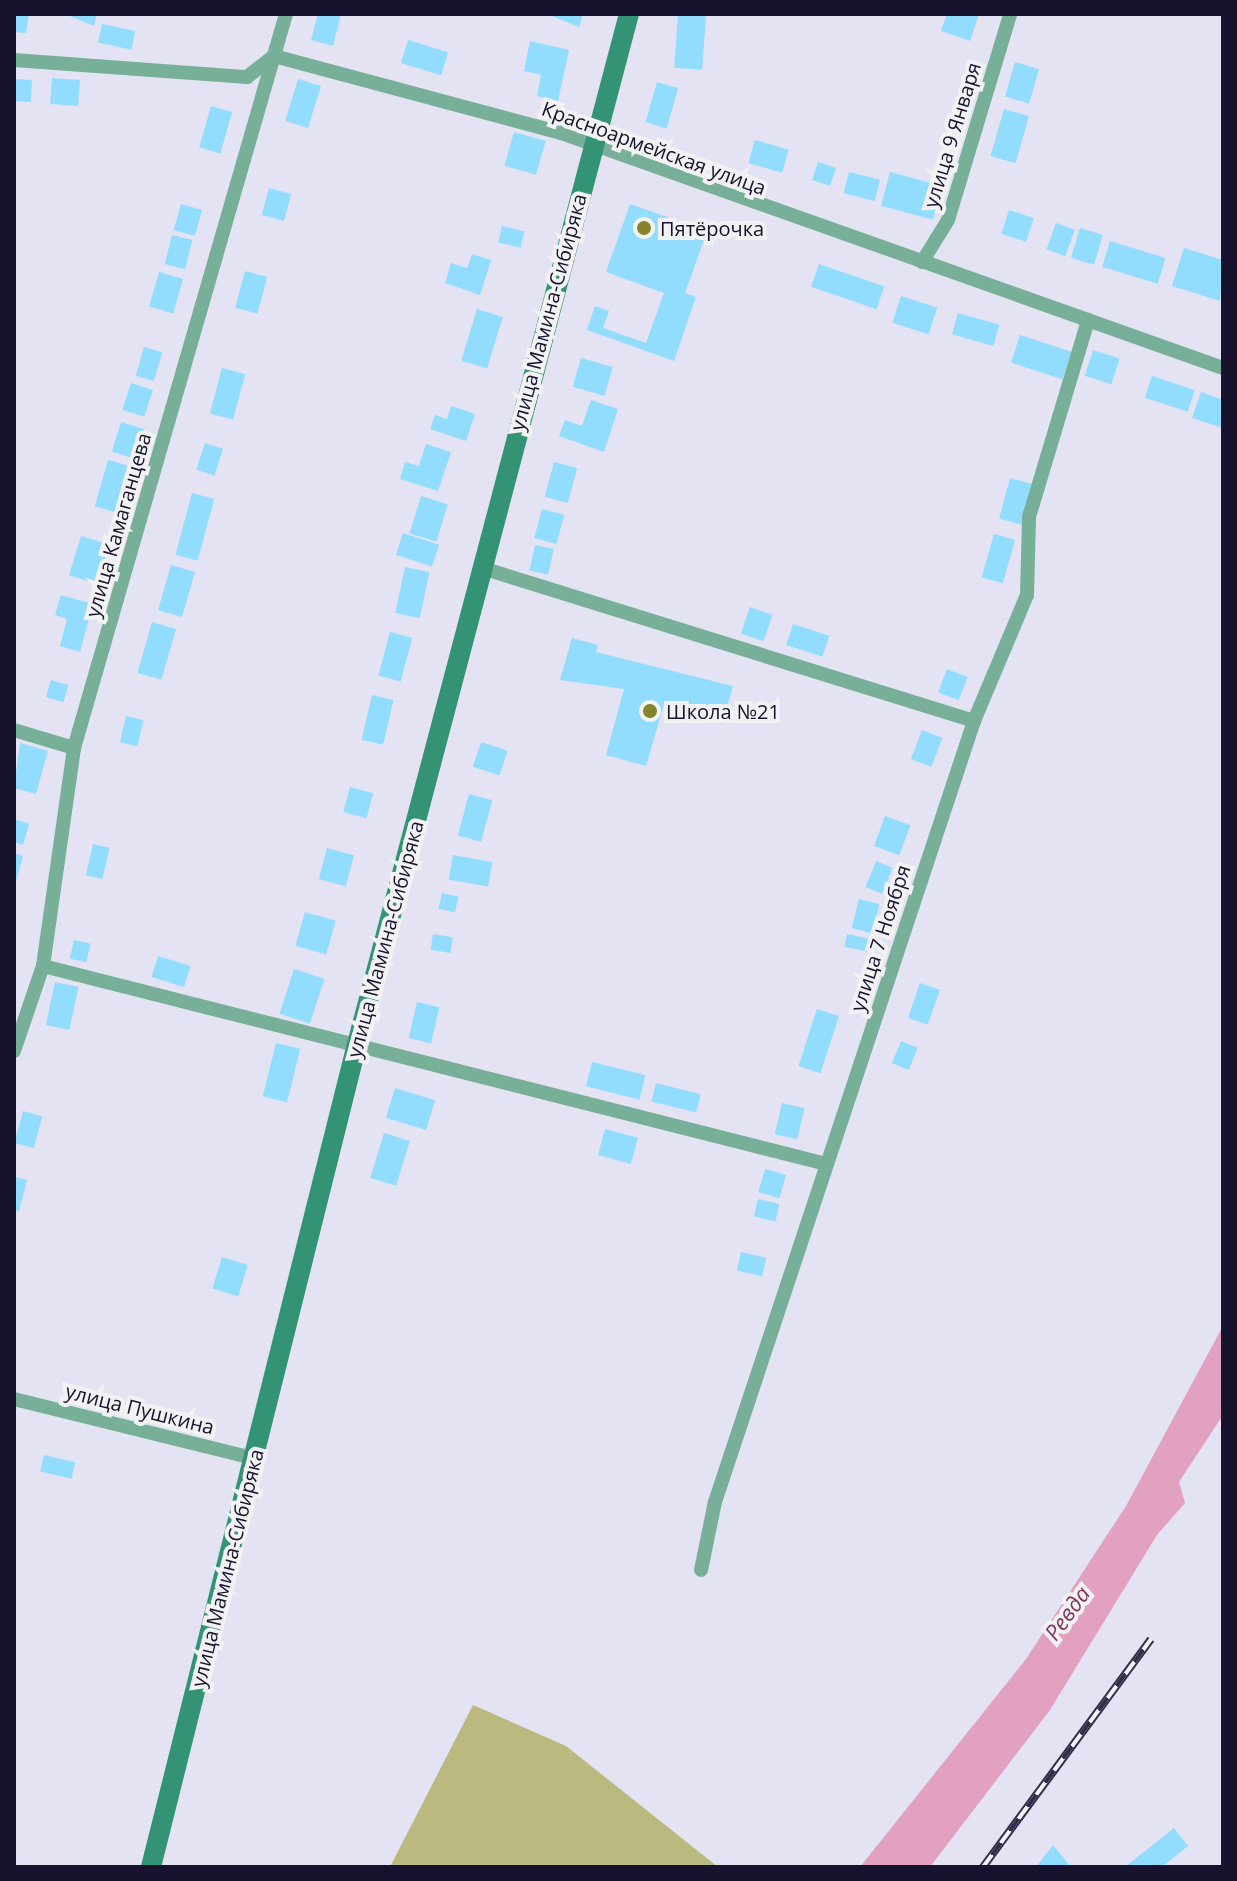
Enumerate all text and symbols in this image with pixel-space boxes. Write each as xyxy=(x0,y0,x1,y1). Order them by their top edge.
street label: улица 9 Января xyxy=(918,59,986,211)
street label: Красноармейская улица xyxy=(539,96,769,200)
street label: улица Мамина-Сибиряка xyxy=(505,191,591,433)
place label: Пятёрочка xyxy=(660,216,764,240)
marker: Пятёрочка xyxy=(635,219,653,237)
street label: улица Камаганцева xyxy=(80,430,156,620)
place label: Школа №21 xyxy=(666,699,780,723)
marker: Школа №21 xyxy=(641,702,659,720)
street label: улица Мамина-Сибиряка xyxy=(342,818,428,1060)
street label: улица 7 Ноября xyxy=(845,862,915,1014)
street label: улица Пушкина xyxy=(63,1379,217,1439)
street label: улица Мамина-Сибиряка xyxy=(186,1447,268,1689)
water label: Ревда xyxy=(1039,1581,1095,1645)

